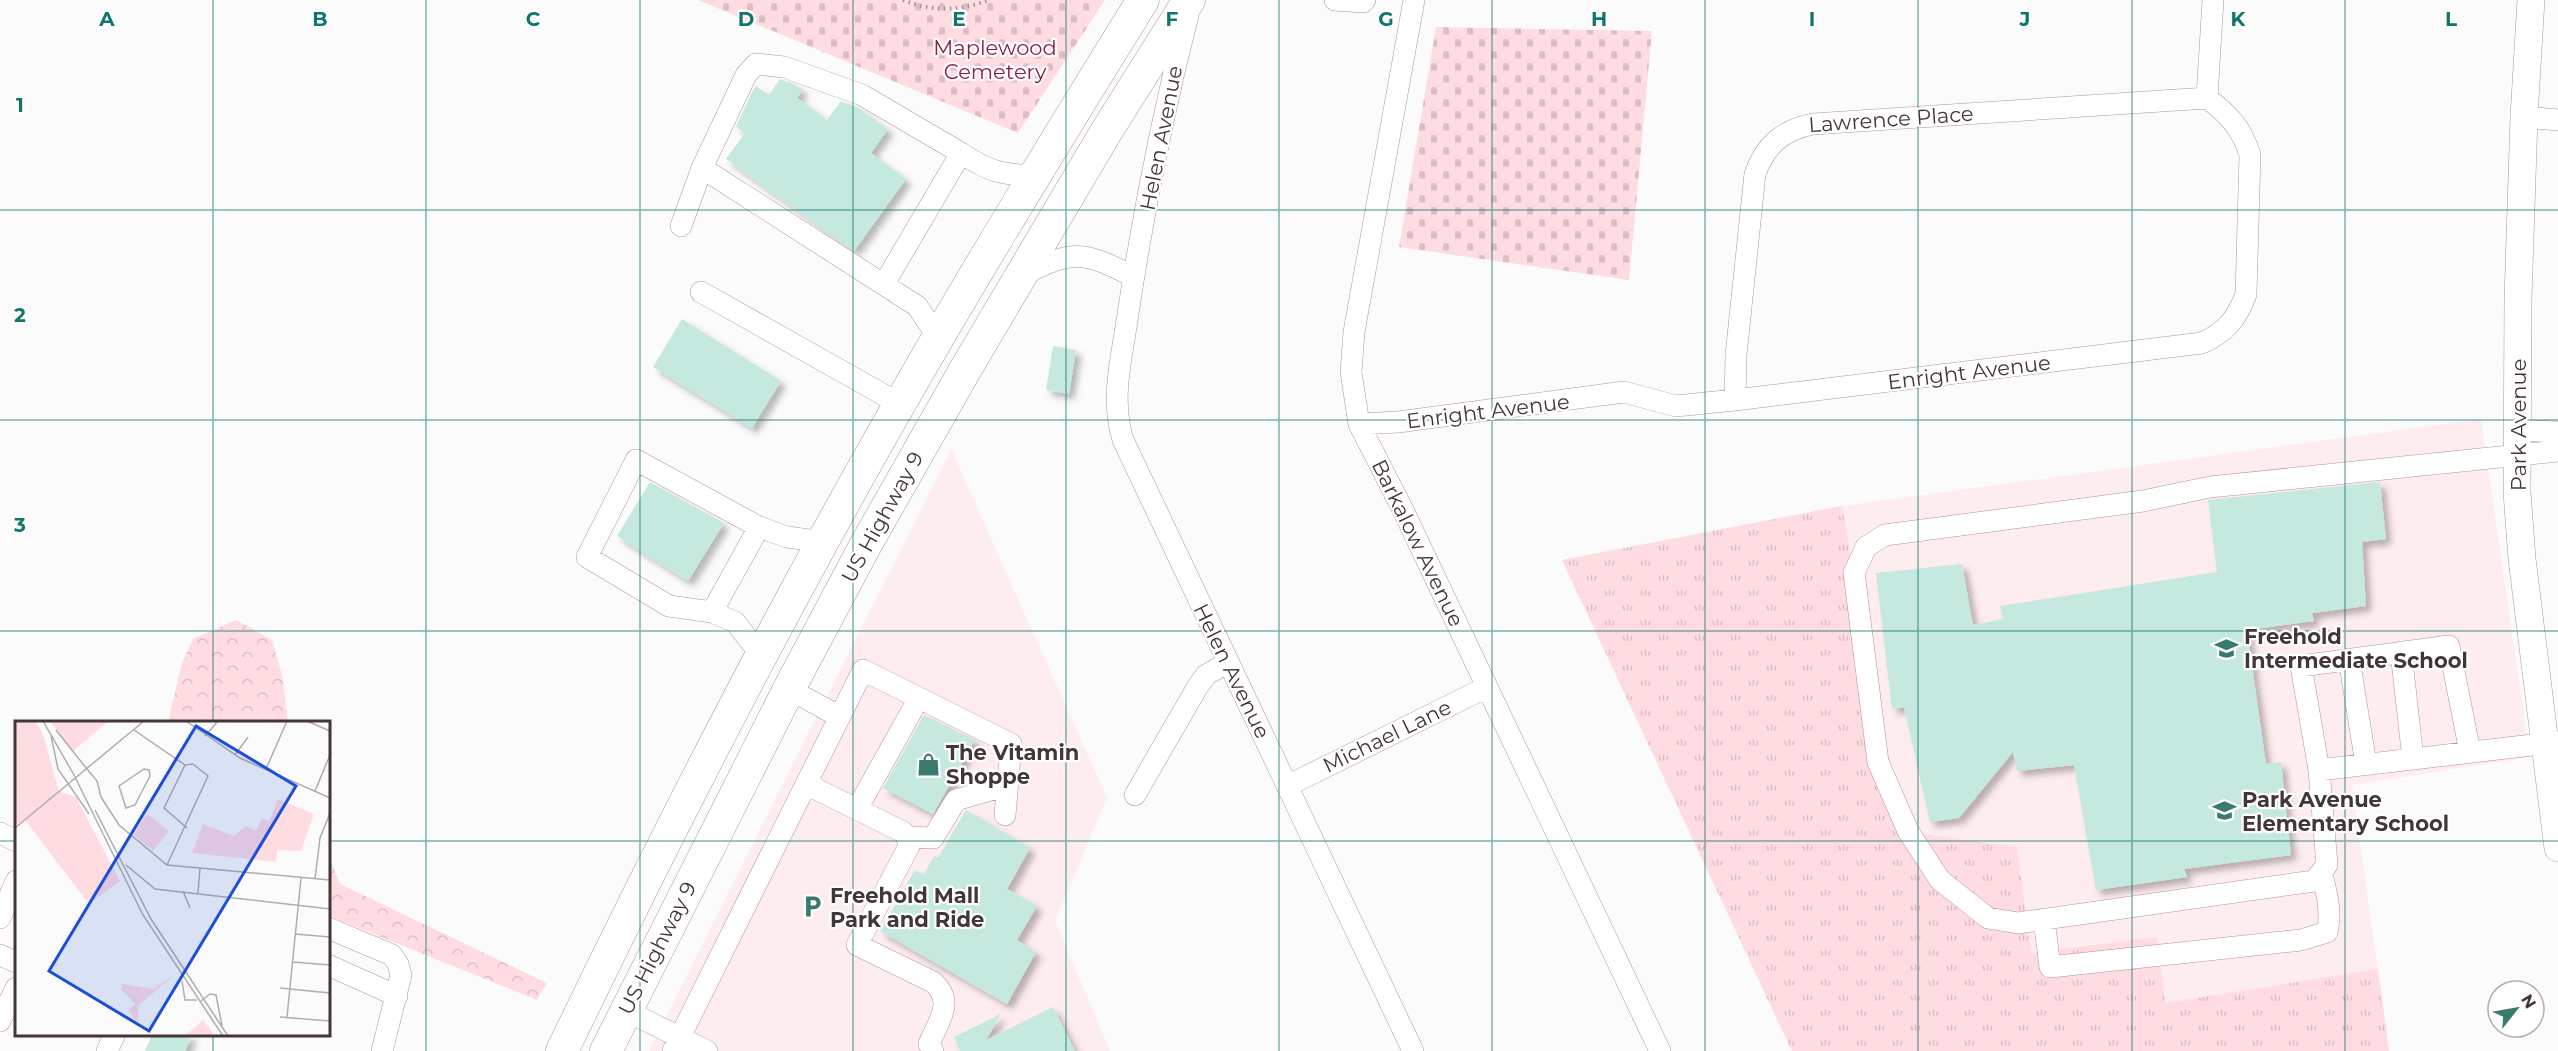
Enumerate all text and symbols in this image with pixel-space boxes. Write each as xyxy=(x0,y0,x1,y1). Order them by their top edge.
text: A xyxy=(98,7,115,31)
text: B xyxy=(312,7,328,31)
text: C xyxy=(526,7,541,31)
text: D xyxy=(738,7,754,31)
text: E xyxy=(952,7,966,31)
text: F xyxy=(1166,7,1179,31)
text: G xyxy=(1378,7,1394,31)
text: H xyxy=(1591,7,1607,31)
text: I xyxy=(1809,7,1815,31)
text: J xyxy=(2019,7,2030,31)
text: K xyxy=(2231,7,2247,31)
text: L xyxy=(2445,7,2457,31)
park label: Maplewood Cemetery xyxy=(933,35,1057,84)
street label: Helen Avenue xyxy=(1135,63,1187,213)
text: 1 xyxy=(16,93,24,117)
street label: Lawrence Place xyxy=(1808,101,1974,137)
text: 2 xyxy=(14,303,26,327)
street label: Enright Avenue xyxy=(1886,350,2052,394)
street label: Park Avenue xyxy=(2506,359,2531,491)
street label: Enright Avenue xyxy=(1405,389,1571,433)
street label: US Highway 9 xyxy=(836,447,928,587)
street label: Barkalow Avenue xyxy=(1367,455,1469,631)
text: 3 xyxy=(13,513,26,537)
street label: Helen Avenue xyxy=(1189,599,1275,743)
place label: Freehold Intermediate School xyxy=(2244,624,2468,673)
school or university icon: Freehold Intermediate School xyxy=(2213,635,2239,661)
street label: Michael Lane xyxy=(1319,694,1455,778)
inset map xyxy=(15,721,330,1036)
place label: The Vitamin Shoppe xyxy=(946,740,1079,789)
shop icon: The Vitamin Shoppe xyxy=(915,751,941,777)
place label: Park Avenue Elementary School xyxy=(2242,787,2449,836)
school or university icon: Park Avenue Elementary School xyxy=(2211,798,2237,824)
street label: US Highway 9 xyxy=(613,877,701,1019)
place label: Freehold Mall Park and Ride xyxy=(830,883,984,932)
parking icon: Freehold Mall Park and Ride xyxy=(799,894,825,920)
north arrow xyxy=(2486,979,2546,1039)
text: N xyxy=(2517,991,2540,1012)

